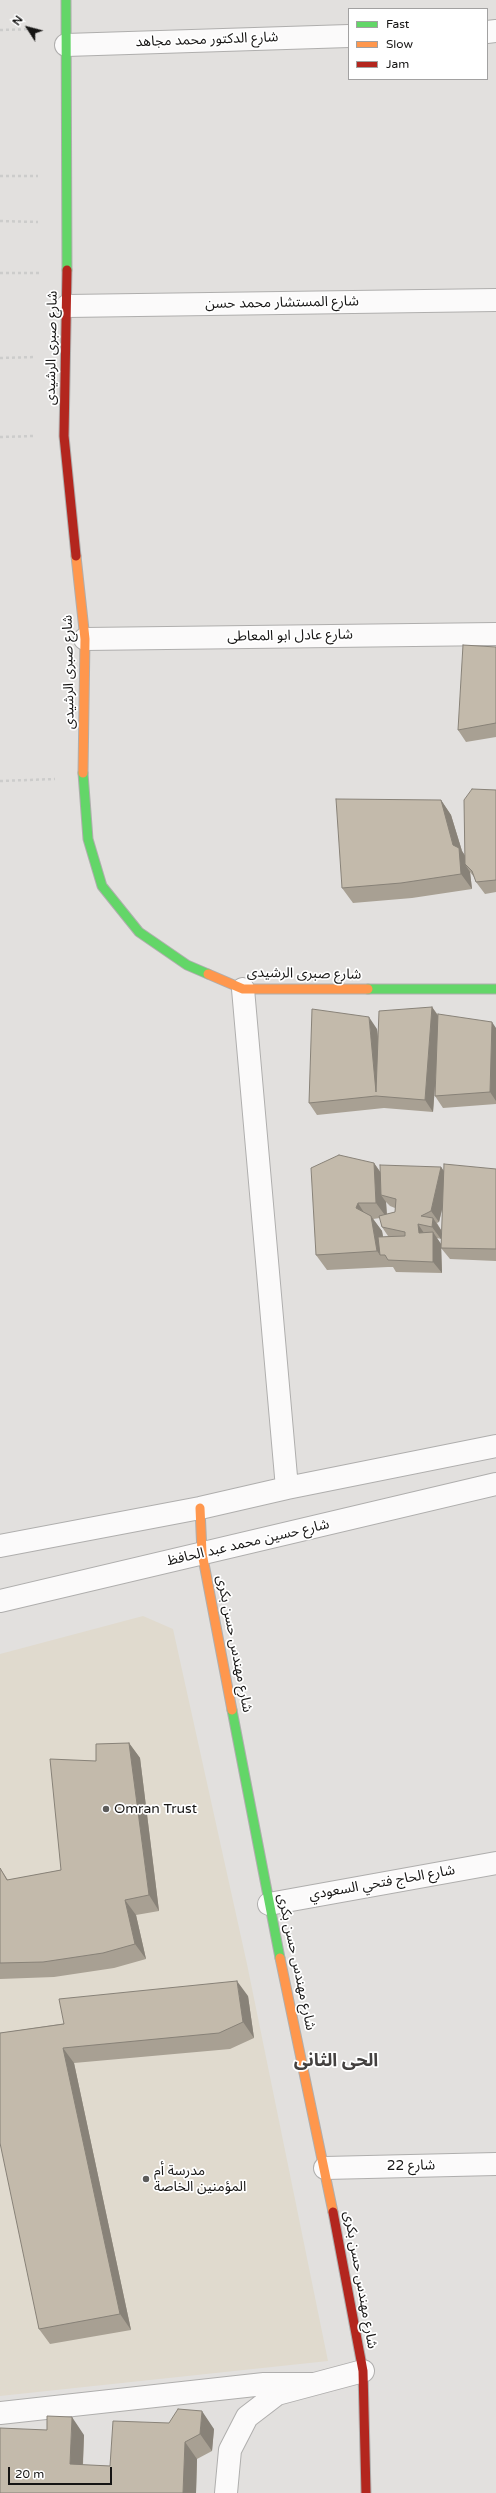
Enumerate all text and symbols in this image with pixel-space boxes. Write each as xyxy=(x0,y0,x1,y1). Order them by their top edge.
north arrow xyxy=(8,8,48,48)
legend xyxy=(348,8,488,80)
text: N xyxy=(10,13,26,28)
text: Fast xyxy=(386,17,409,31)
street label: شارع الدكتور محمد مجاهد xyxy=(135,29,279,51)
text: Slow xyxy=(386,37,413,51)
text: Jam xyxy=(386,57,409,71)
street label: شارع صبرى الرشيدى xyxy=(43,291,61,405)
street label: شارع المستشار محمد حسن xyxy=(205,293,359,313)
street label: شارع صبرى الرشيدى xyxy=(60,615,78,729)
street label: شارع عادل ابو المعاطى xyxy=(227,627,353,645)
street label: شارع صبرى الرشيدى xyxy=(247,965,361,983)
street label: شارع حسين محمد عبد الحافظ xyxy=(165,1516,331,1570)
street label: شارع مهندس حسن بكرى xyxy=(212,1574,256,1714)
place label: Omran Trust xyxy=(114,1801,197,1817)
marker: Omran Trust xyxy=(101,1804,111,1814)
street label: شارع الحاج فتحي السعودي xyxy=(308,1862,456,1904)
street label: شارع مهندس حسن بكرى xyxy=(273,1892,319,2032)
district label: الحى الثانى xyxy=(294,2050,378,2072)
street label: شارع 22 xyxy=(387,2157,435,2175)
place label: مدرسة أم المؤمنين الخاصة xyxy=(154,2163,246,2196)
marker: مدرسة أم المؤمنين الخاصة xyxy=(141,2174,151,2184)
street label: شارع مهندس حسن بكرى xyxy=(340,2210,380,2350)
scale bar xyxy=(10,2459,114,2485)
text: 20 m xyxy=(15,2467,44,2481)

